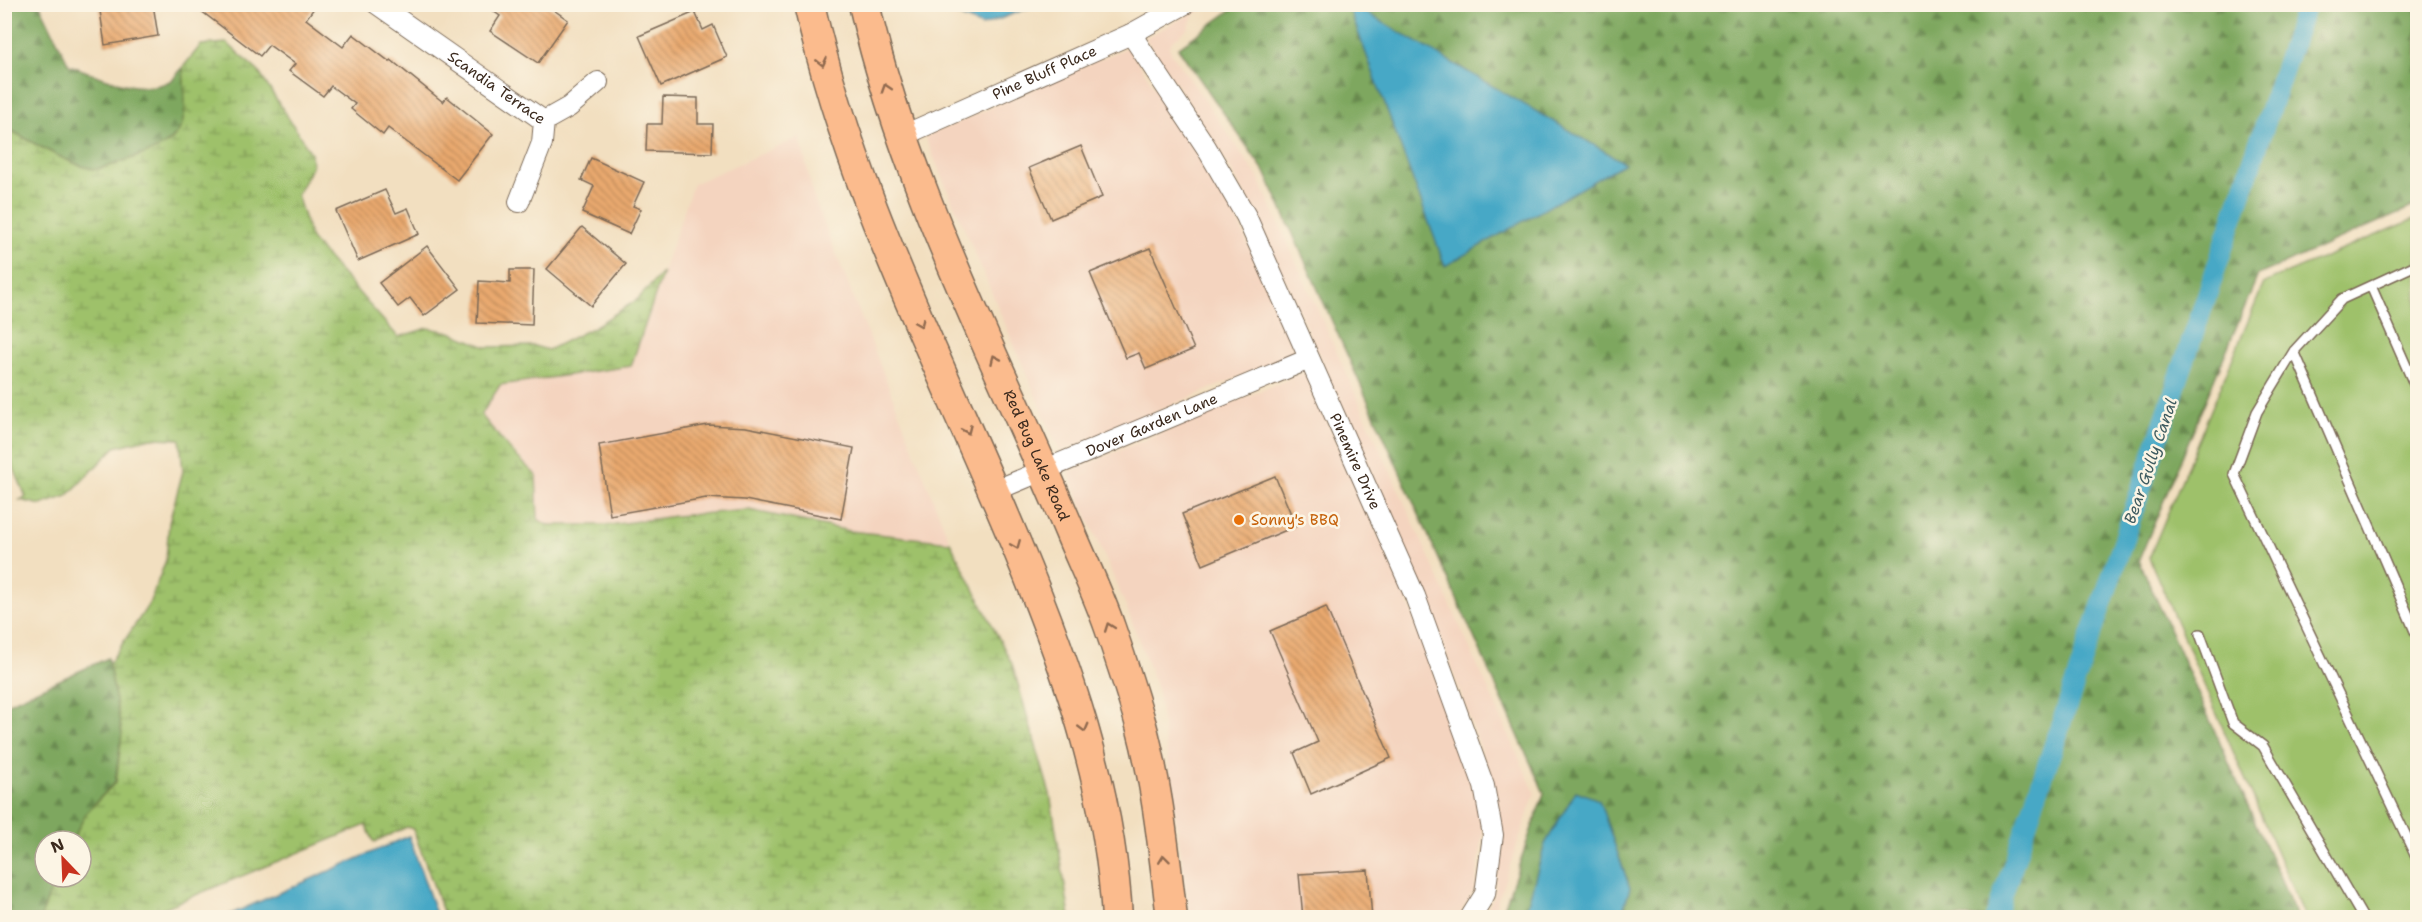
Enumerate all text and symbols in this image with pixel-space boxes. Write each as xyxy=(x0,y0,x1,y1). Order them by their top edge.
street label: Pine Bluff Place xyxy=(989,41,1100,104)
street label: Scandia Terrace xyxy=(444,47,550,129)
one-way arrow xyxy=(814,56,827,66)
one-way arrow xyxy=(880,83,893,94)
one-way arrow xyxy=(913,317,925,328)
one-way arrow xyxy=(990,354,1002,365)
street label: Red Bug Lake Road xyxy=(999,387,1075,524)
street label: Dover Garden Lane xyxy=(1083,388,1221,461)
water label: Bear Gully Canal xyxy=(2119,396,2182,527)
street label: Pinemire Drive xyxy=(1325,410,1385,513)
one-way arrow xyxy=(960,424,972,435)
place label: Sonny's BBQ xyxy=(1251,510,1339,530)
marker: Sonny's BBQ xyxy=(1232,513,1246,527)
one-way arrow xyxy=(1009,539,1021,550)
one-way arrow xyxy=(1104,622,1116,633)
one-way arrow xyxy=(1077,722,1089,733)
north arrow xyxy=(33,829,93,889)
text: N xyxy=(47,834,67,858)
one-way arrow xyxy=(1159,855,1171,864)

